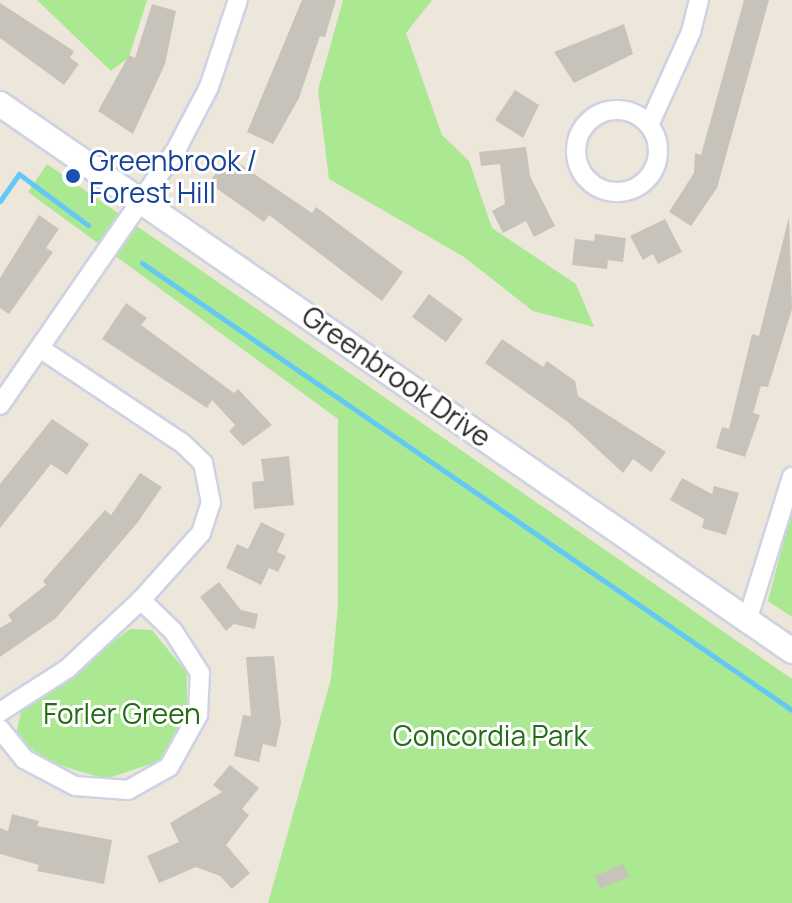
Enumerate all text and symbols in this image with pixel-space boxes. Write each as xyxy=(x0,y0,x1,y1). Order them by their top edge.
place label: Greenbrook / Forest Hill xyxy=(89,143,257,209)
marker: Greenbrook / Forest Hill xyxy=(64,167,82,185)
street label: Greenbrook Drive xyxy=(296,298,498,454)
park label: Forler Green xyxy=(43,696,201,730)
park label: Concordia Park xyxy=(393,718,587,752)

